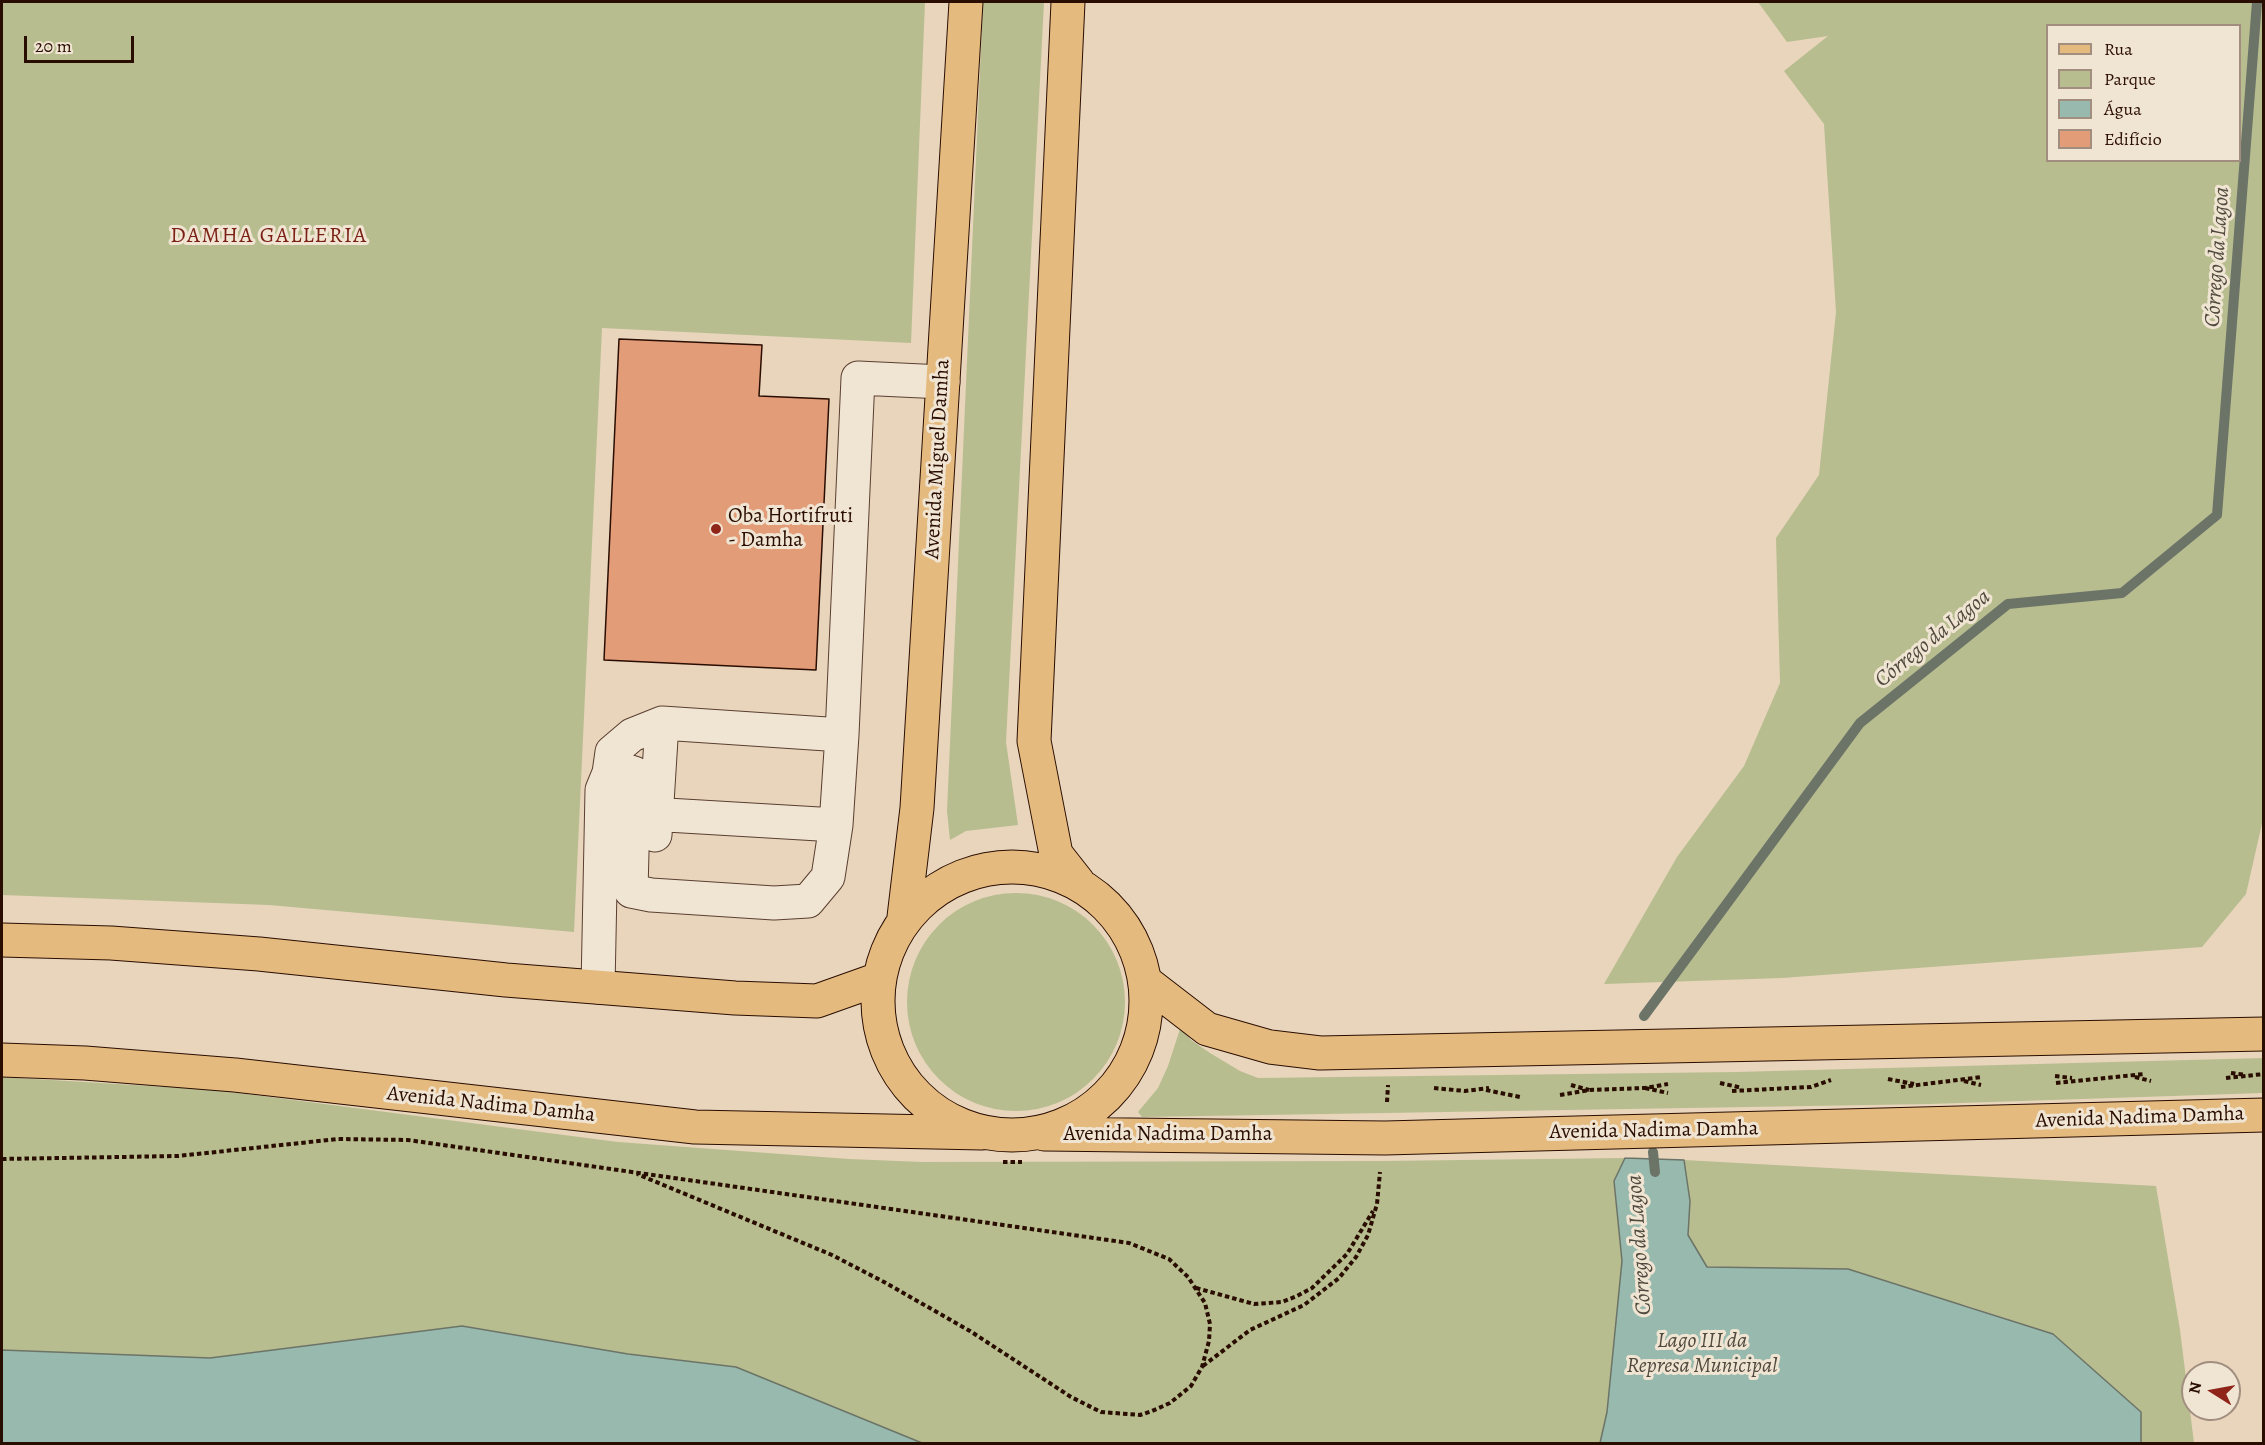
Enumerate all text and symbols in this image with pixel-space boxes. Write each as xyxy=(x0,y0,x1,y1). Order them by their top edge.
scale bar xyxy=(27,24,136,62)
legend xyxy=(2046,24,2241,162)
text: 20 m xyxy=(35,34,72,58)
text: Rua xyxy=(2104,37,2133,61)
text: Parque xyxy=(2104,67,2156,91)
text: Água xyxy=(2104,97,2142,121)
text: Edifício xyxy=(2104,127,2162,151)
water label: Córrego da Lagoa xyxy=(2200,186,2236,328)
district label: DAMHA GALLERIA xyxy=(170,224,368,250)
street label: Avenida Miguel Damha xyxy=(920,358,956,560)
place label: Oba Hortifruti - Damha xyxy=(728,504,853,554)
marker: Oba Hortifruti - Damha xyxy=(709,522,723,536)
water label: Córrego da Lagoa xyxy=(1870,585,1996,693)
street label: Avenida Nadima Damha xyxy=(386,1082,596,1128)
street label: Avenida Nadima Damha xyxy=(2035,1102,2245,1134)
street label: Avenida Nadima Damha xyxy=(1549,1117,1759,1145)
street label: Avenida Nadima Damha xyxy=(1063,1122,1273,1148)
water label: Córrego da Lagoa xyxy=(1622,1174,1658,1316)
water label: Lago III da Represa Municipal xyxy=(1626,1329,1778,1380)
north arrow xyxy=(2181,1361,2241,1421)
text: N xyxy=(2183,1380,2207,1396)

